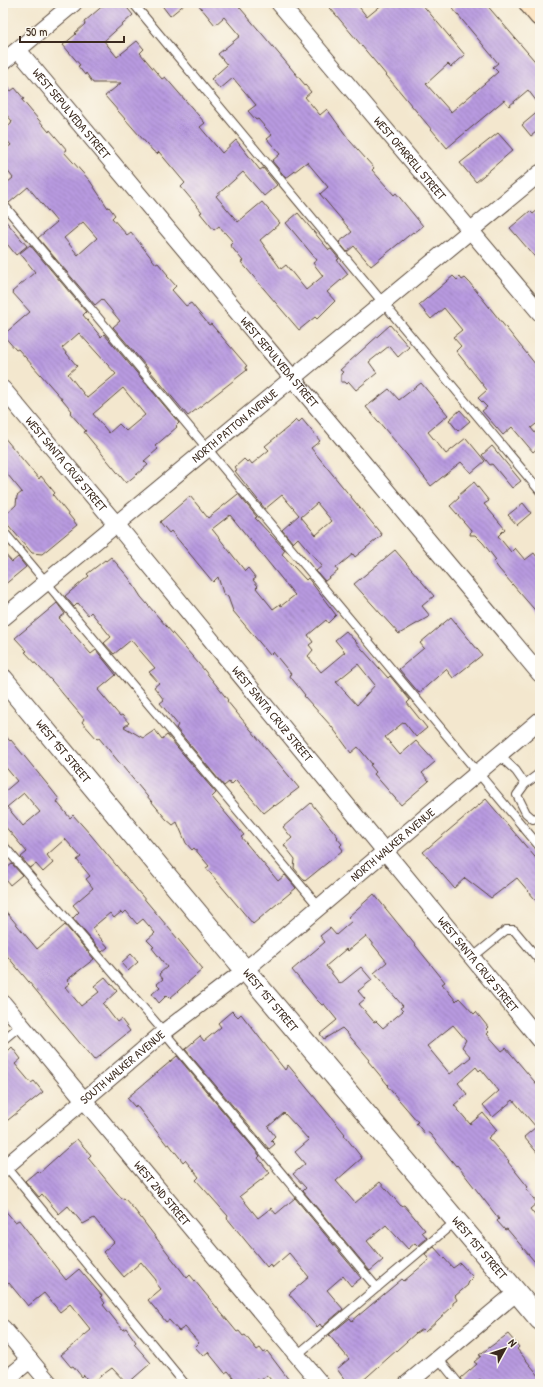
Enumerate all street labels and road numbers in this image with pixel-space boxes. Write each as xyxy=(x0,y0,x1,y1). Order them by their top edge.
street label: WEST SEPULVEDA STREET xyxy=(29,64,115,163)
street label: WEST OFARRELL STREET xyxy=(370,113,451,204)
street label: WEST SEPULVEDA STREET xyxy=(237,313,323,411)
street label: NORTH PATTON AVENUE xyxy=(188,384,282,466)
street label: WEST SANTA CRUZ STREET xyxy=(22,413,111,515)
street label: WEST SANTA CRUZ STREET xyxy=(228,662,317,765)
street label: WEST 1ST STREET xyxy=(32,716,95,787)
street label: NORTH WALKER AVENUE xyxy=(346,803,439,885)
street label: WEST SANTA CRUZ STREET xyxy=(434,913,523,1016)
street label: WEST 1ST STREET xyxy=(239,965,303,1035)
street label: SOUTH WALKER AVENUE xyxy=(76,1025,169,1108)
street label: WEST 2ND STREET xyxy=(130,1157,195,1230)
street label: WEST 1ST STREET xyxy=(448,1212,511,1283)

